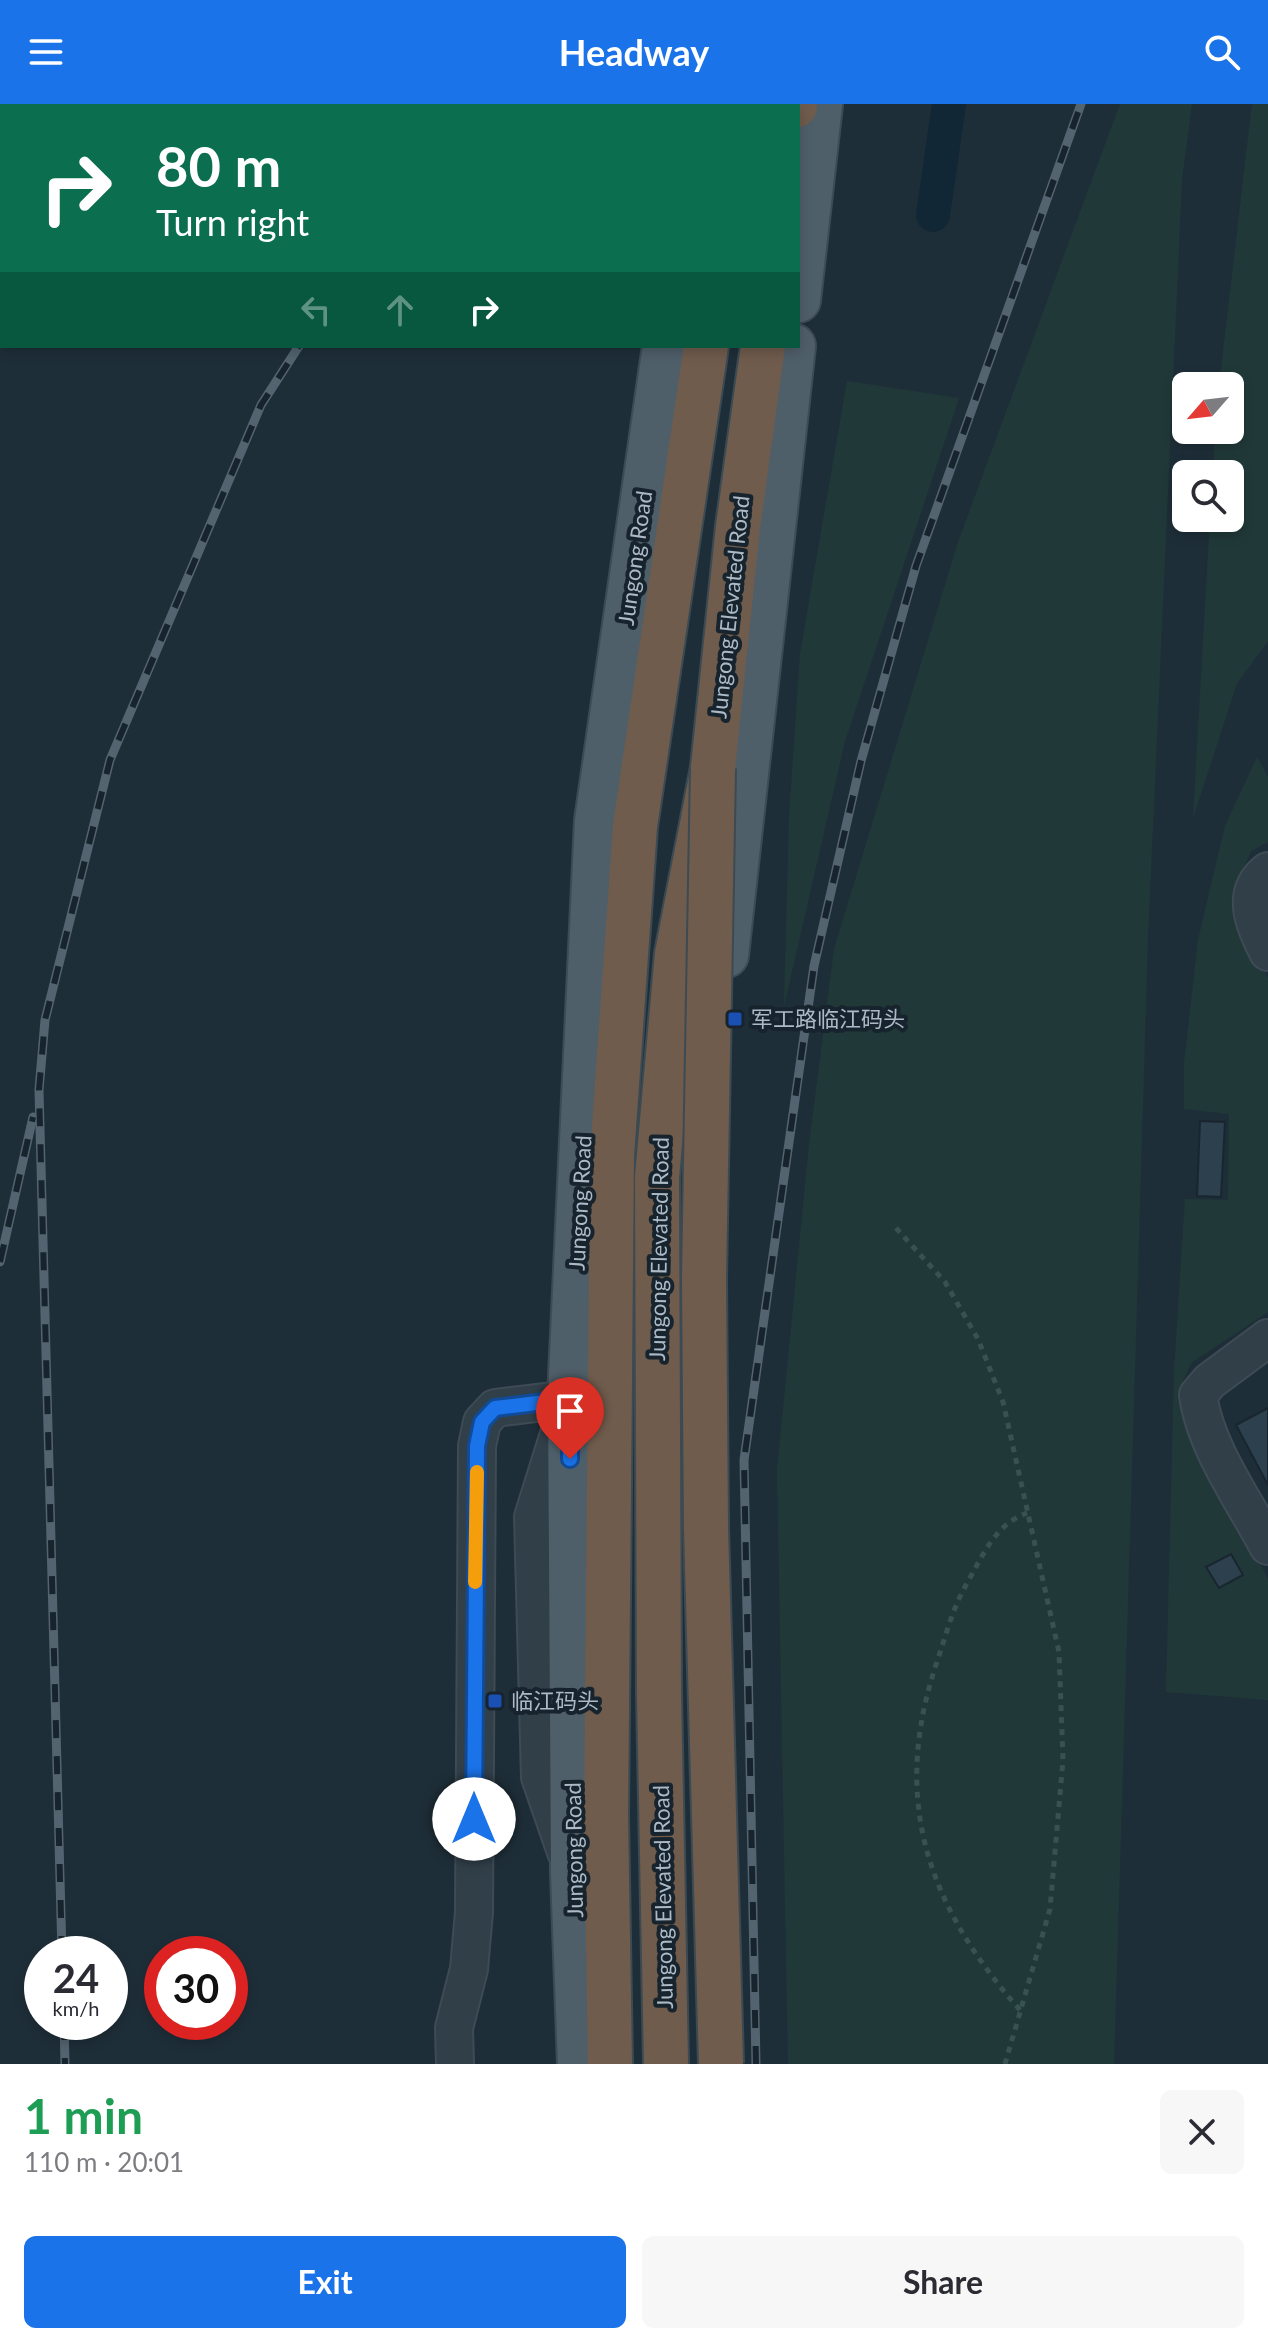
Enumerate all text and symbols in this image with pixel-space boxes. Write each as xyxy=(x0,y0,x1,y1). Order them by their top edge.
icon: menu xyxy=(24,30,68,74)
text: Headway xyxy=(559,30,709,74)
icon: search xyxy=(1200,30,1244,74)
text: 80 m xyxy=(156,132,281,199)
icon: right xyxy=(24,136,128,240)
text: Turn right xyxy=(156,200,309,244)
icon: left xyxy=(294,288,338,332)
icon: ahead xyxy=(378,288,422,332)
icon: right xyxy=(462,288,506,332)
north arrow xyxy=(1172,372,1244,444)
map controls xyxy=(1172,372,1244,532)
button: search xyxy=(1172,460,1244,532)
street label: Jungong Road xyxy=(612,489,657,627)
street label: Jungong Elevated Road xyxy=(704,494,755,720)
place label: 军工路临江码头 xyxy=(751,1005,905,1032)
marker: 军工路临江码头 xyxy=(726,1010,744,1028)
street label: Jungong Road xyxy=(562,1135,597,1271)
street label: Jungong Elevated Road xyxy=(643,1137,674,1361)
pin xyxy=(536,1377,604,1459)
icon: arrive xyxy=(548,1389,592,1433)
place label: 临江码头 xyxy=(511,1687,599,1714)
marker: 临江码头 xyxy=(486,1692,504,1710)
position arrow xyxy=(432,1777,516,1861)
street label: Jungong Road xyxy=(559,1782,588,1918)
street label: Jungong Elevated Road xyxy=(647,1785,678,2009)
speed limit sign: 30 xyxy=(144,1936,248,2040)
text: 24 xyxy=(53,1954,99,2002)
text: km/h xyxy=(53,1996,99,2020)
text: 1 min xyxy=(24,2087,143,2144)
button: close xyxy=(1160,2090,1244,2174)
text: 110 m · 20:01 xyxy=(24,2146,184,2178)
button: Exit xyxy=(24,2236,626,2328)
button: Share xyxy=(642,2236,1244,2328)

